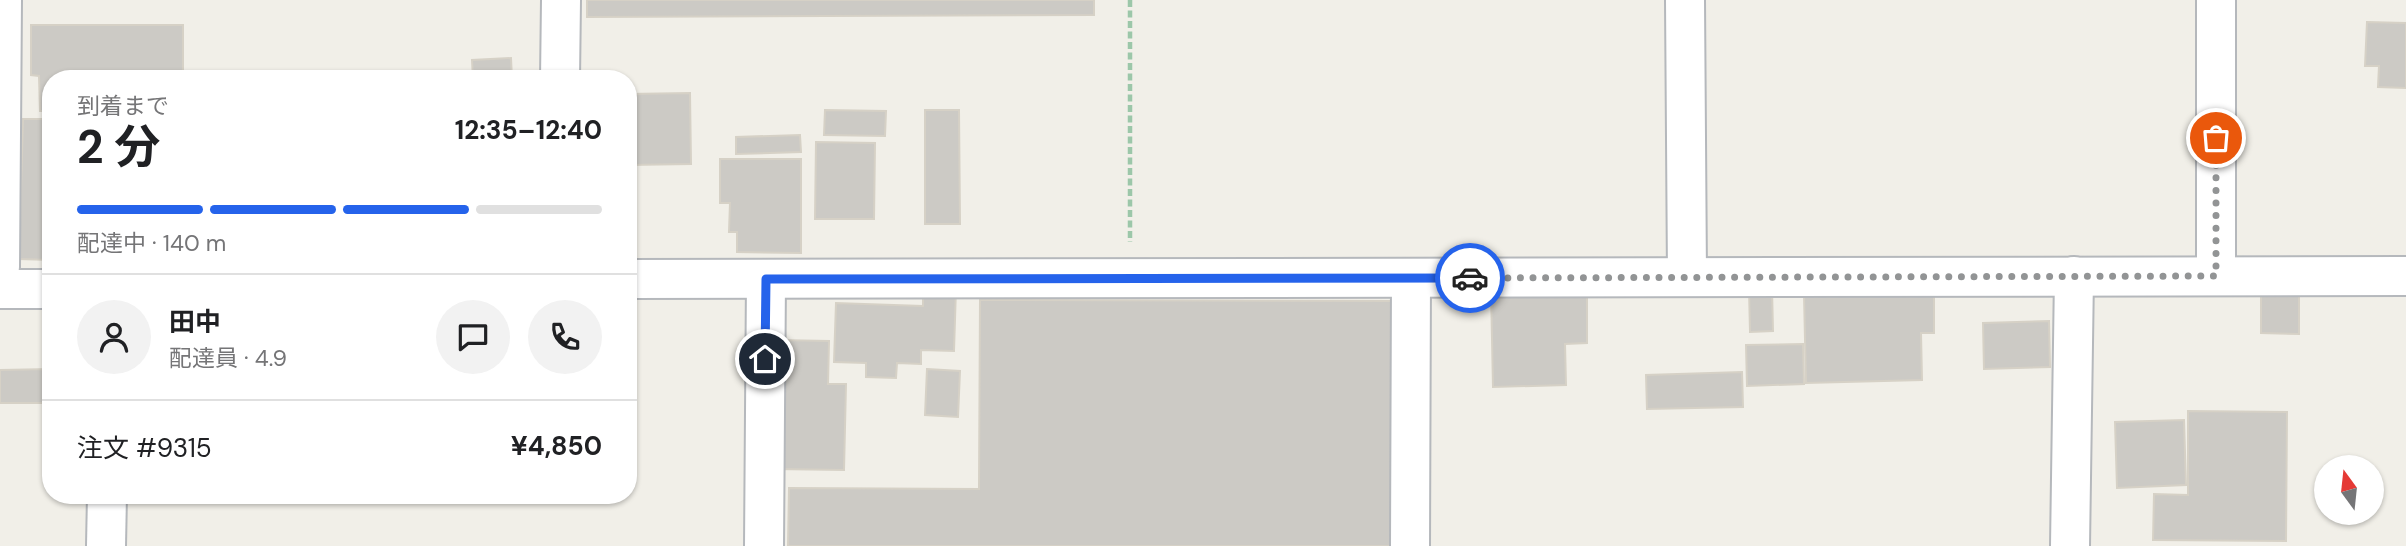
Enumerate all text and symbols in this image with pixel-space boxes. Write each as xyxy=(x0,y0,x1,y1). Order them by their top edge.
text: 到着まで xyxy=(77,91,169,121)
pin xyxy=(2186,108,2246,168)
text: 12:35–12:40 xyxy=(455,113,602,147)
text: 2 分 xyxy=(77,117,160,177)
icon: bag xyxy=(2197,119,2235,157)
text: 配達中 · 140 m xyxy=(77,228,226,258)
courier xyxy=(1435,243,1505,313)
icon: car xyxy=(1451,259,1489,297)
button: person xyxy=(77,300,151,374)
button: chat xyxy=(436,300,510,374)
button: phone xyxy=(528,300,602,374)
text: 田中 xyxy=(169,305,221,339)
pin xyxy=(735,329,795,389)
icon: home xyxy=(746,340,784,378)
text: 配達員 · 4.9 xyxy=(169,343,287,373)
text: ¥4,850 xyxy=(511,429,602,463)
text: 注文 #9315 xyxy=(77,431,212,465)
north arrow xyxy=(2314,455,2384,525)
map controls xyxy=(2314,455,2384,525)

